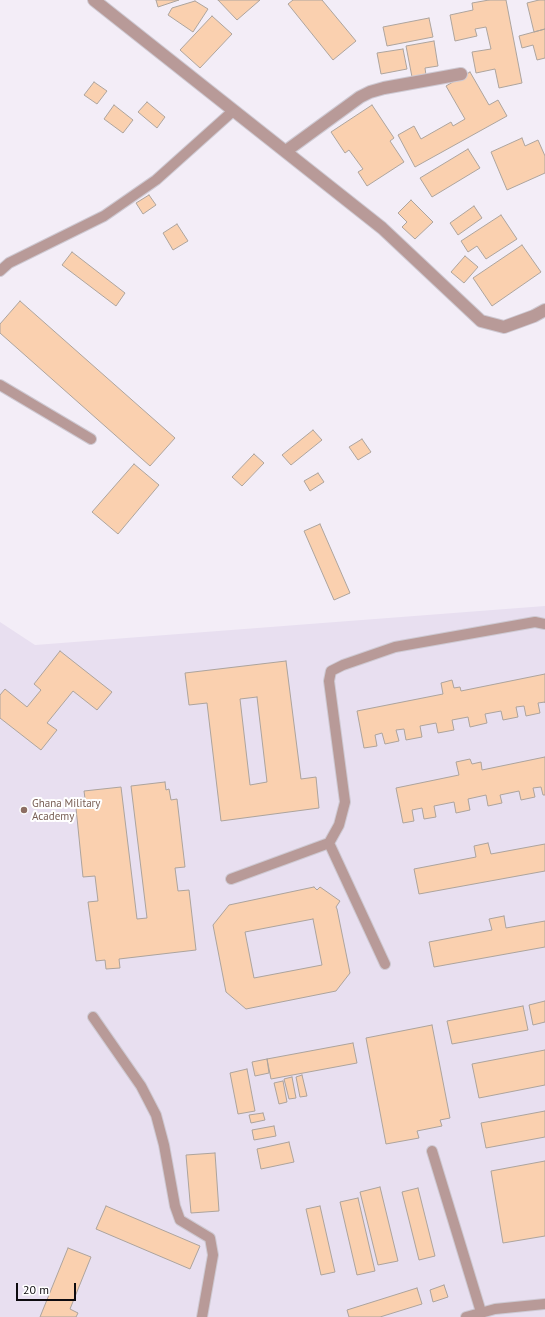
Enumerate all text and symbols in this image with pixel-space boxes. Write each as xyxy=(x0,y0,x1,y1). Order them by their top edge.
place label: Ghana Military Academy xyxy=(32,797,100,823)
marker: Ghana Military Academy xyxy=(19,805,29,815)
scale bar xyxy=(18,1275,78,1301)
text: 20 m xyxy=(23,1282,49,1297)

